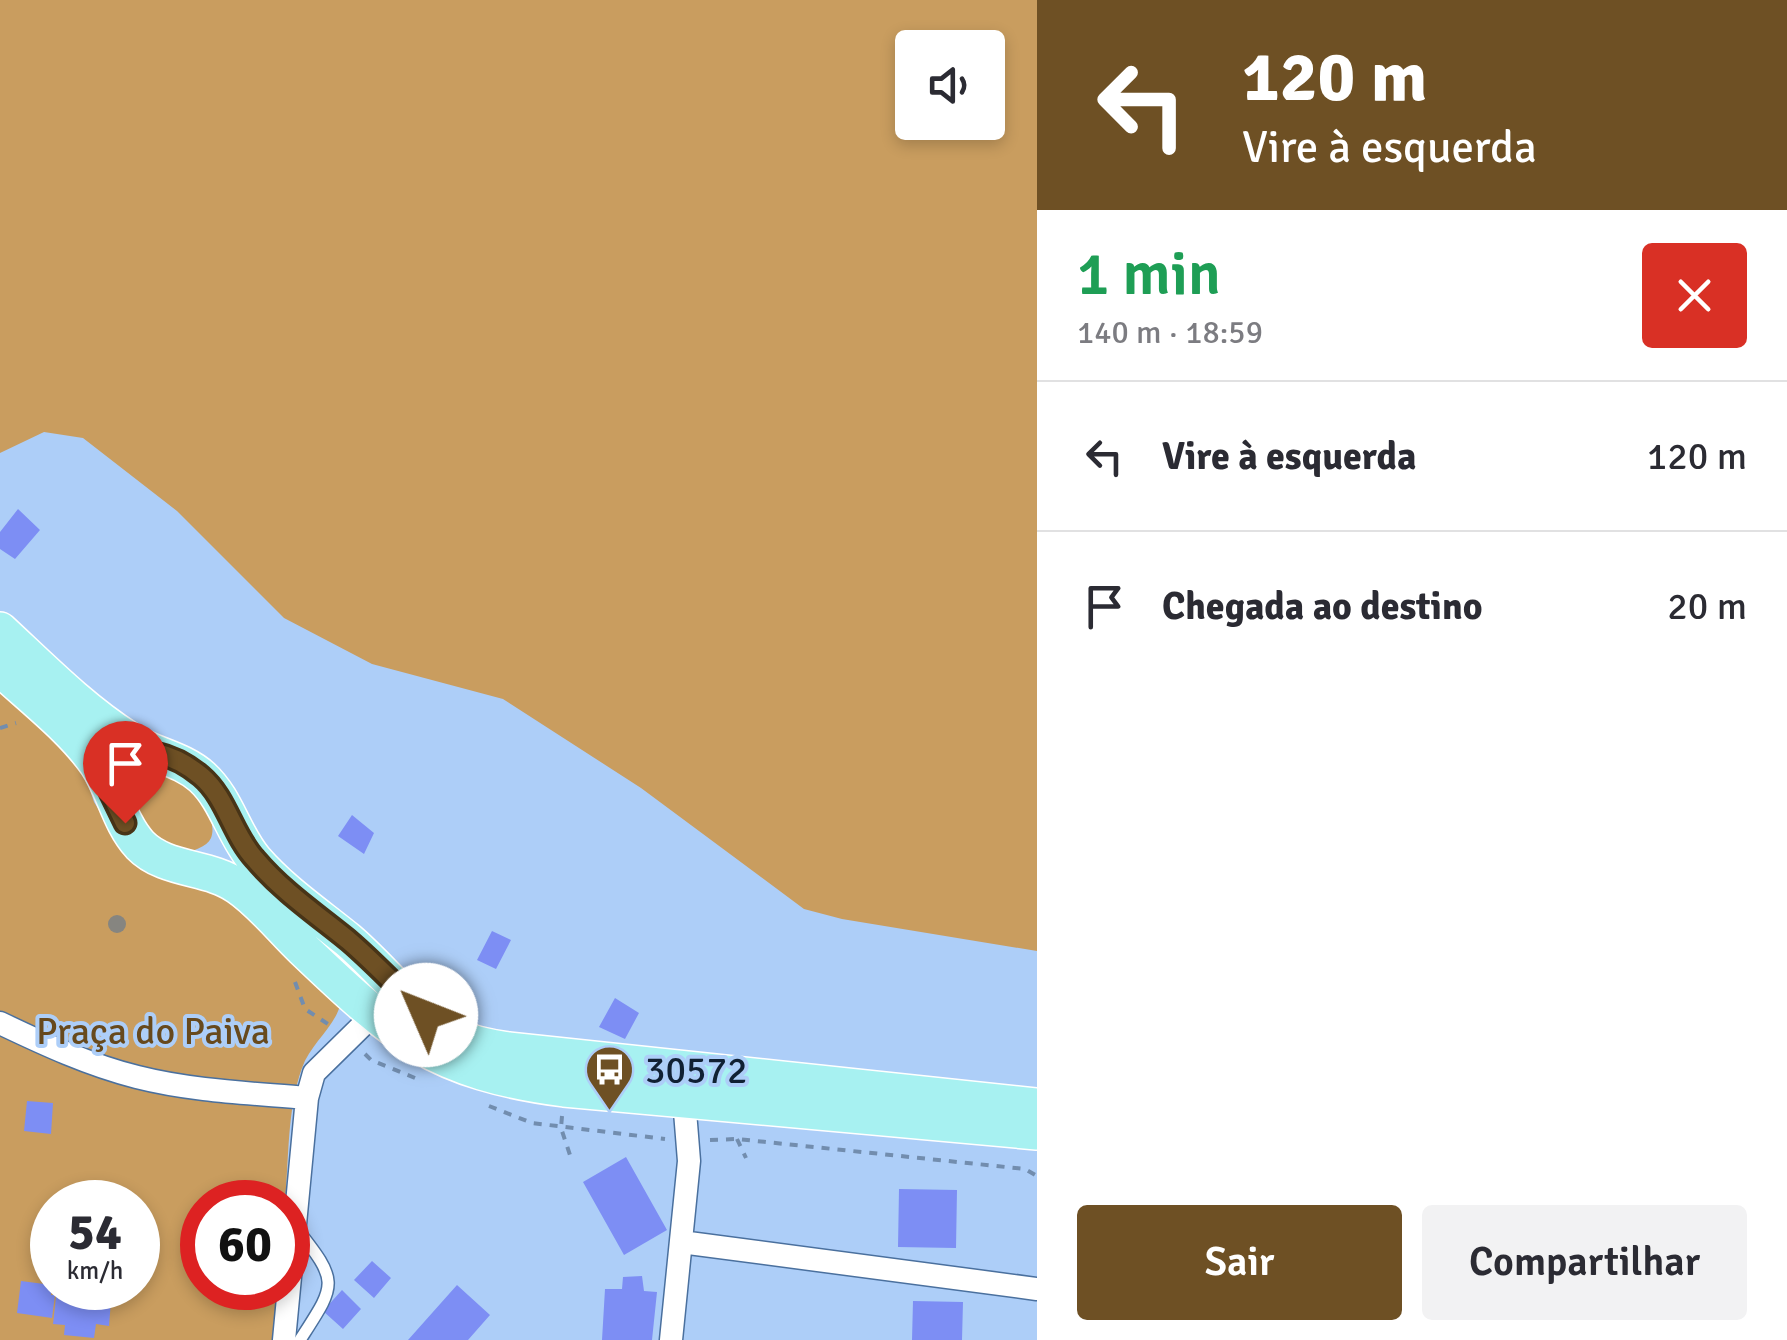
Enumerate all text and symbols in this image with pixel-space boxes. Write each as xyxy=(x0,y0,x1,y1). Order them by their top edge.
map controls xyxy=(895,30,1005,140)
button: sound xyxy=(895,30,1005,140)
text: 120 m xyxy=(1242,34,1427,120)
icon: left xyxy=(1077,40,1207,170)
text: Vire à esquerda xyxy=(1242,120,1537,175)
text: 1 min xyxy=(1077,238,1221,312)
button: close xyxy=(1642,243,1747,348)
text: 140 m · 18:59 xyxy=(1077,313,1263,352)
icon: left xyxy=(1077,429,1132,484)
text: Vire à esquerda xyxy=(1162,433,1416,480)
text: 120 m xyxy=(1647,433,1747,480)
icon: arrive xyxy=(1077,579,1132,634)
text: Chegada ao destino xyxy=(1162,583,1483,630)
text: 20 m xyxy=(1667,583,1747,630)
pin xyxy=(83,721,168,824)
icon: arrive xyxy=(98,736,153,791)
position arrow xyxy=(374,963,478,1067)
park label: Praça do Paiva xyxy=(36,1008,270,1055)
bus stop icon: 30572 xyxy=(584,1044,636,1112)
place label: 30572 xyxy=(645,1047,748,1094)
speed limit sign: 60 xyxy=(180,1180,310,1310)
text: 54 xyxy=(68,1202,122,1264)
button: Sair xyxy=(1077,1205,1402,1320)
button: Compartilhar xyxy=(1422,1205,1747,1320)
text: km/h xyxy=(67,1255,123,1286)

